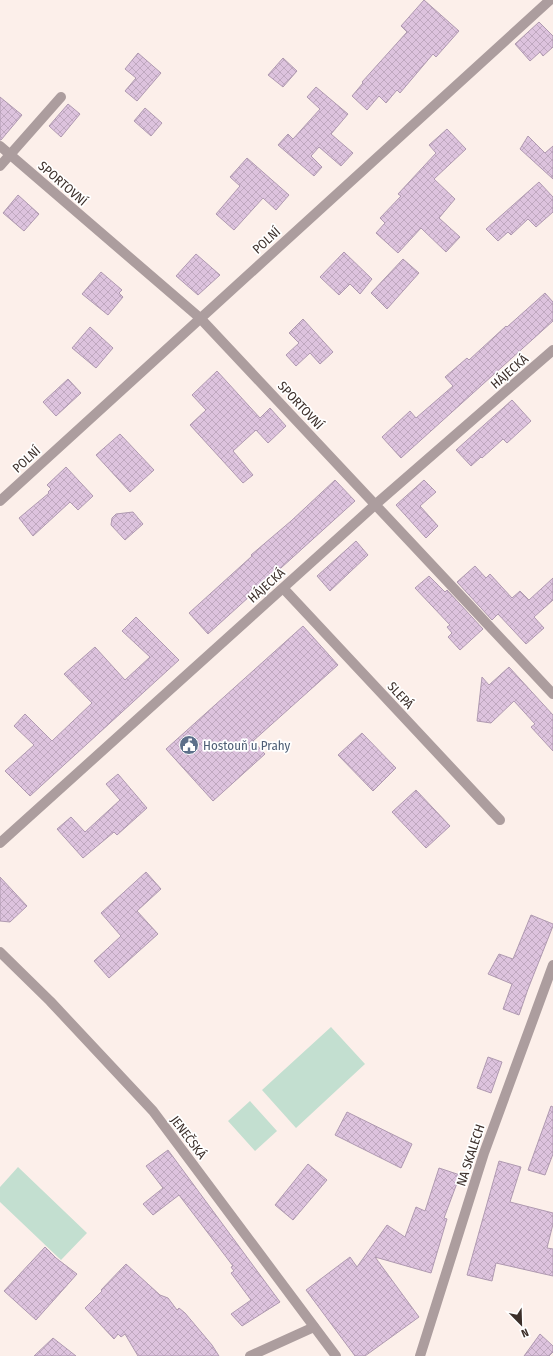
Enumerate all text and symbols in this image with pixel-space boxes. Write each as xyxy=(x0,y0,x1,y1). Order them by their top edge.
street label: SPORTOVNÍ xyxy=(35,158,91,209)
street label: POLNÍ xyxy=(249,224,284,257)
street label: HÁJECKÁ xyxy=(488,351,531,392)
street label: SPORTOVNÍ xyxy=(275,378,327,433)
street label: POLNÍ xyxy=(9,443,44,476)
street label: HÁJECKÁ xyxy=(245,565,288,606)
street label: SLEPÁ xyxy=(385,679,417,712)
public building icon: Hostouň u Prahy xyxy=(178,734,200,756)
place label: Hostouň u Prahy xyxy=(203,738,291,753)
street label: JENEČSKÁ xyxy=(168,1113,210,1162)
street label: NA SKALECH xyxy=(453,1122,488,1188)
north arrow xyxy=(501,1304,541,1344)
text: N xyxy=(519,1325,530,1340)

